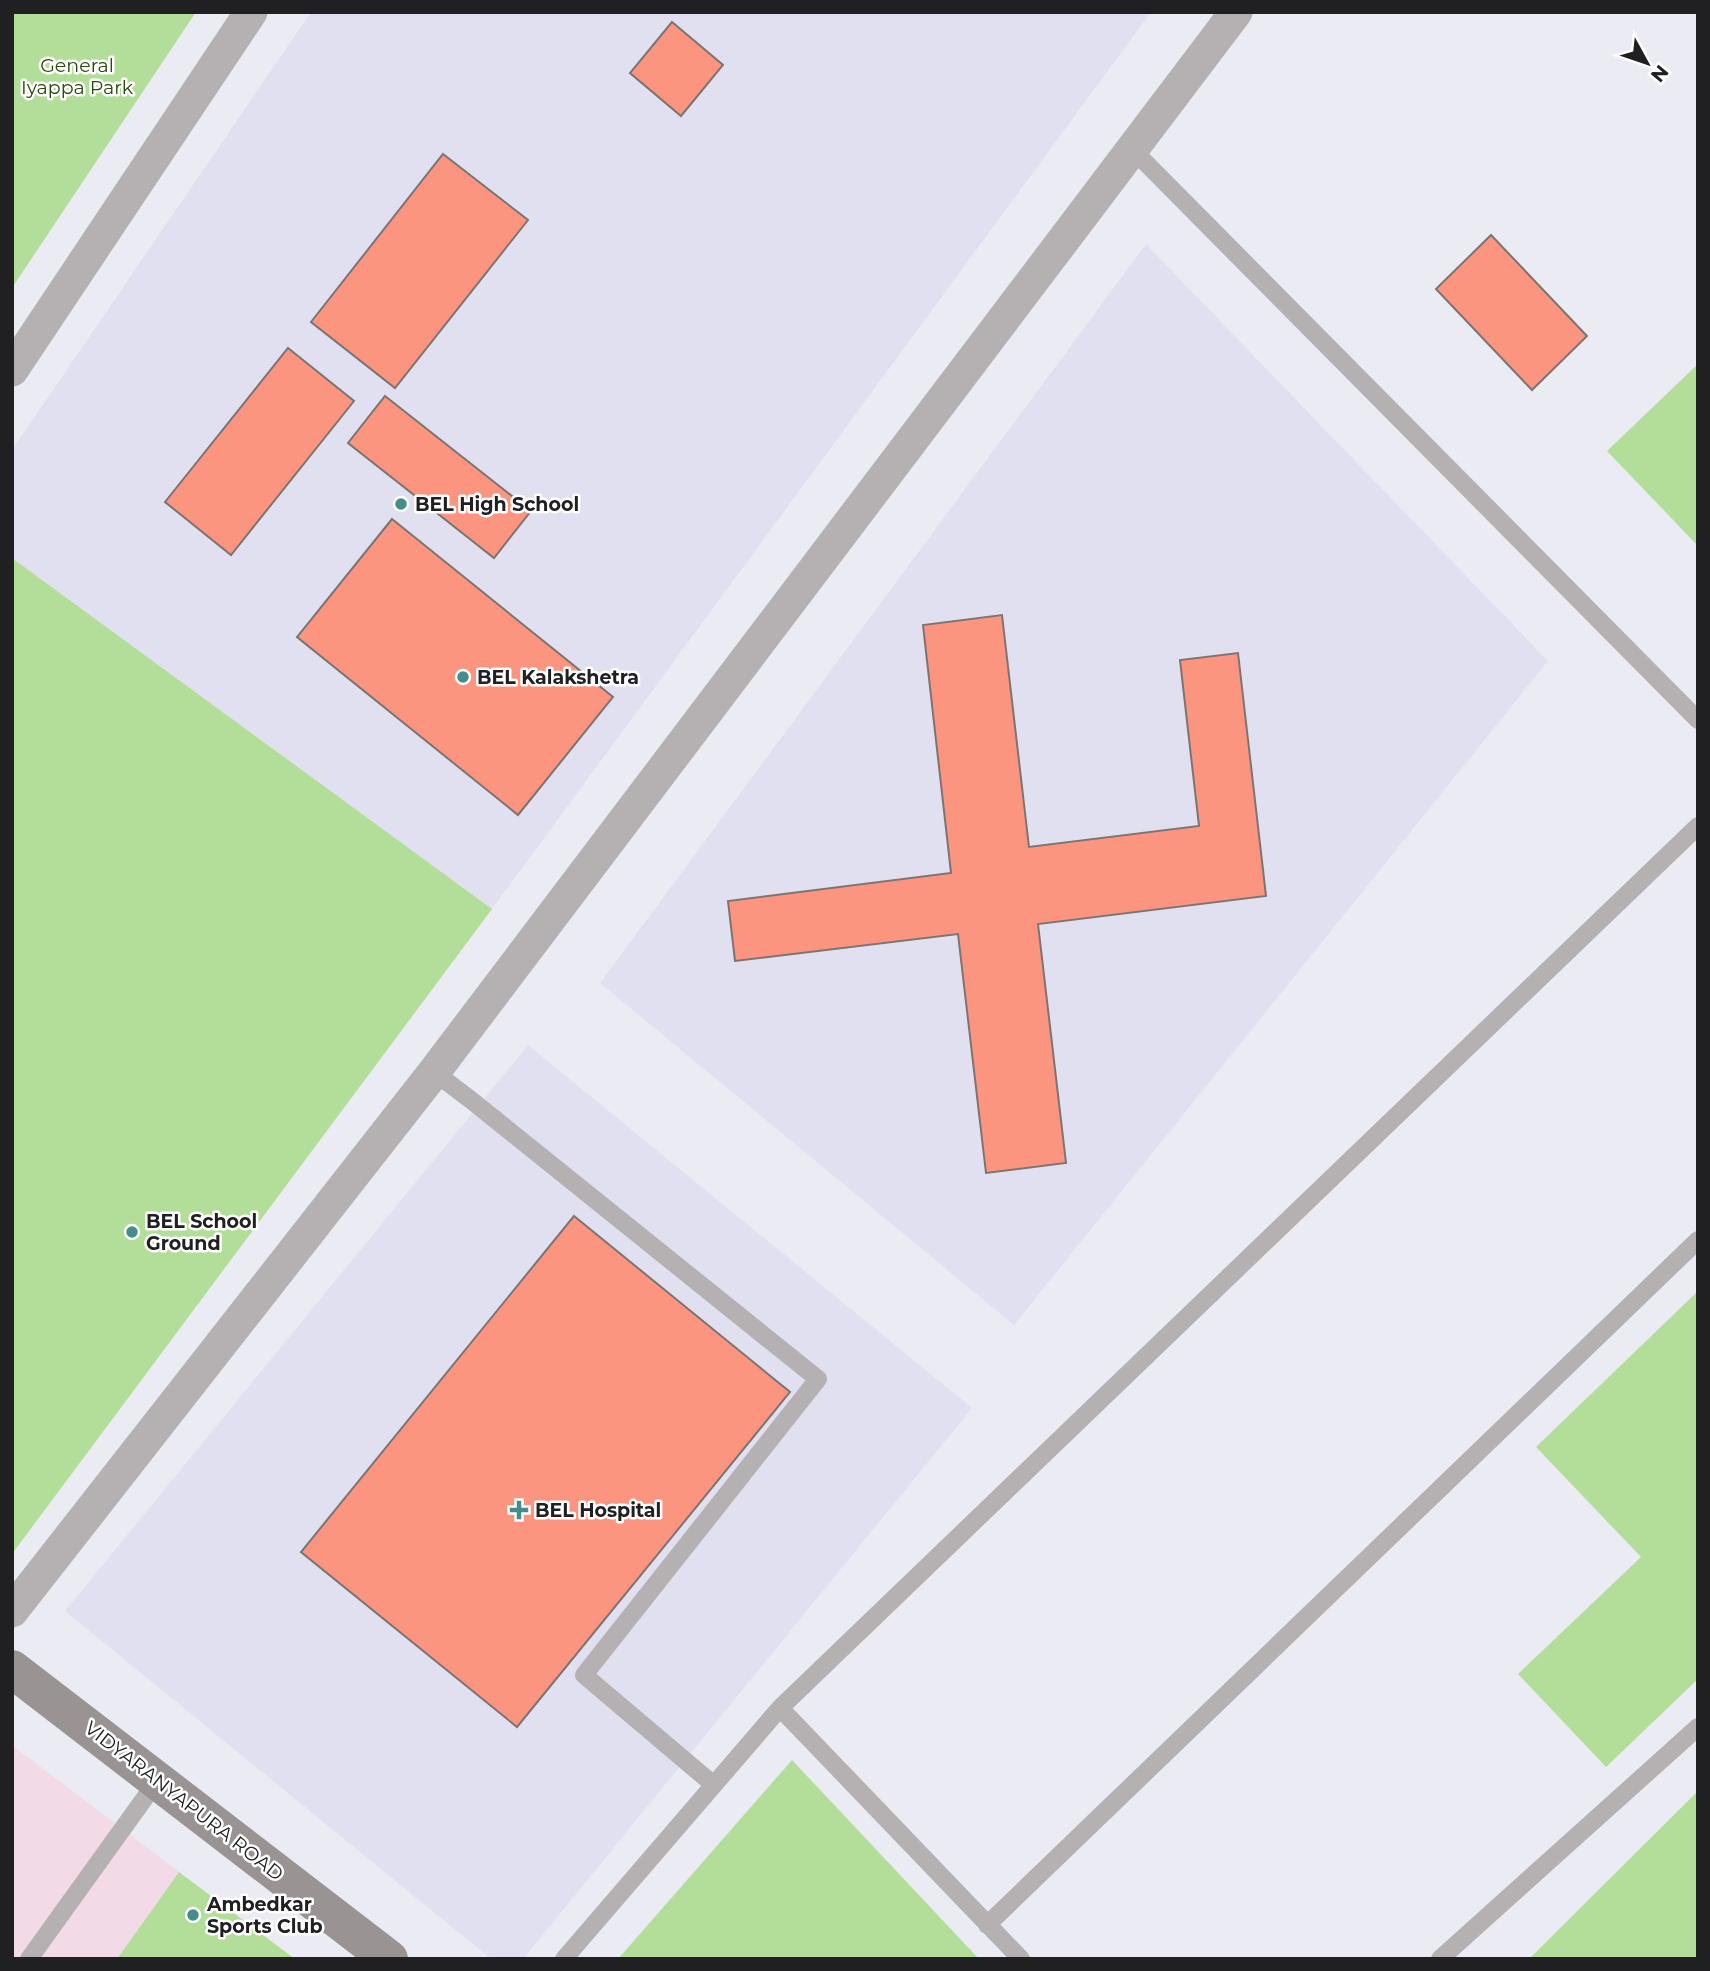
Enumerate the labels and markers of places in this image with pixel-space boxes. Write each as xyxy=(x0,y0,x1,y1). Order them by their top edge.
place label: BEL High School xyxy=(415,493,579,516)
marker: BEL High School xyxy=(393,496,409,512)
place label: BEL Kalakshetra xyxy=(477,666,639,689)
marker: BEL Kalakshetra xyxy=(455,669,471,685)
place label: BEL School Ground xyxy=(146,1210,257,1255)
marker: BEL School Ground xyxy=(124,1224,140,1240)
place label: BEL Hospital xyxy=(535,1499,661,1522)
marker: BEL Hospital xyxy=(509,1500,529,1520)
place label: Ambedkar Sports Club xyxy=(206,1893,323,1938)
marker: Ambedkar Sports Club xyxy=(185,1907,201,1923)

